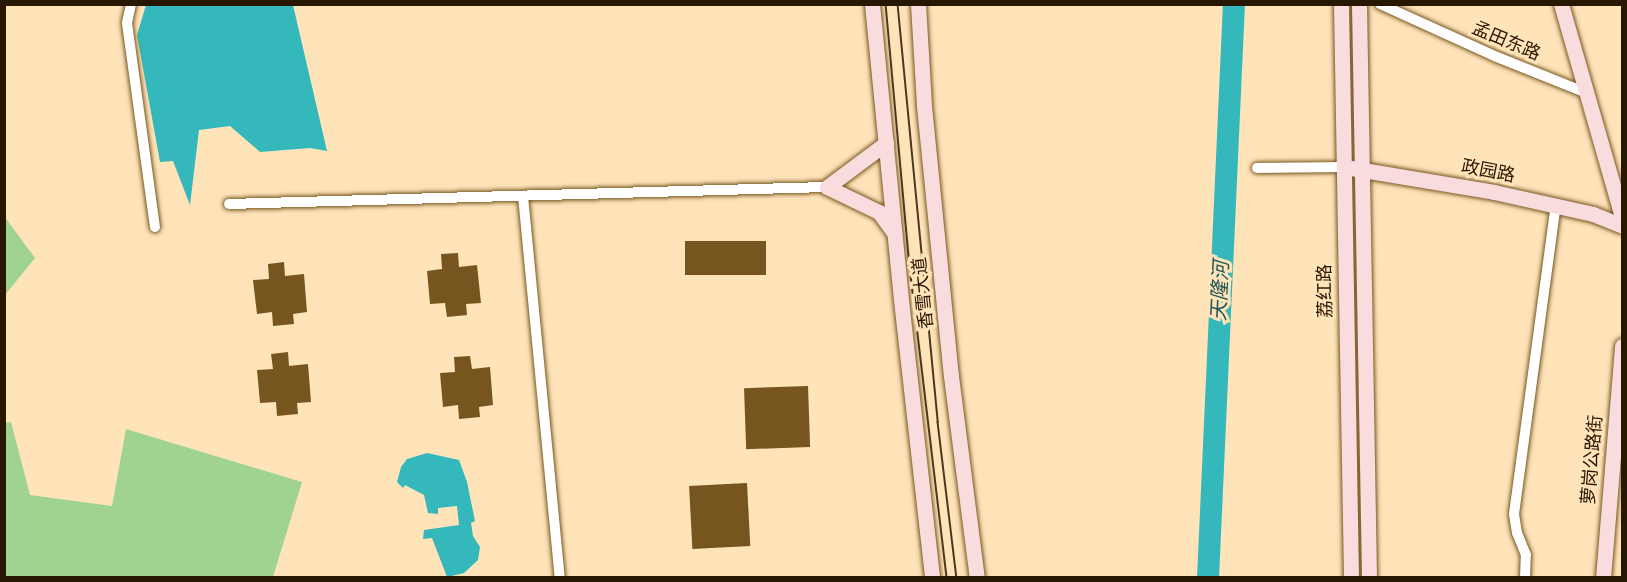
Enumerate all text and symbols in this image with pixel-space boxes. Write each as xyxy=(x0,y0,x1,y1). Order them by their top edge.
street label: 孟田东路 xyxy=(1469,18,1543,66)
street label: 政园路 xyxy=(1459,156,1517,188)
street label: 香雪大道 xyxy=(909,256,939,330)
water label: 天隆河 xyxy=(1207,260,1235,322)
street label: 荔红路 xyxy=(1315,264,1337,318)
street label: 萝岗公路街 xyxy=(1578,414,1608,506)

